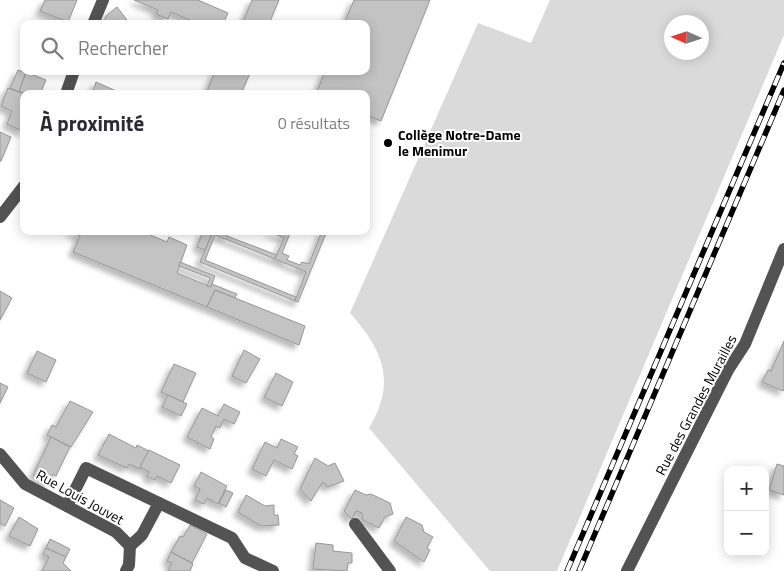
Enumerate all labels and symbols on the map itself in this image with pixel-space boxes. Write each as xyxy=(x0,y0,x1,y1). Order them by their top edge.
north arrow xyxy=(664,15,709,60)
place label: Collège Notre-Dame le Menimur xyxy=(398,124,521,161)
marker: Collège Notre-Dame le Menimur xyxy=(382,137,394,149)
street label: Rue des Grandes Murailles xyxy=(650,331,742,479)
street label: Rue Louis Jouvet xyxy=(32,464,128,529)

